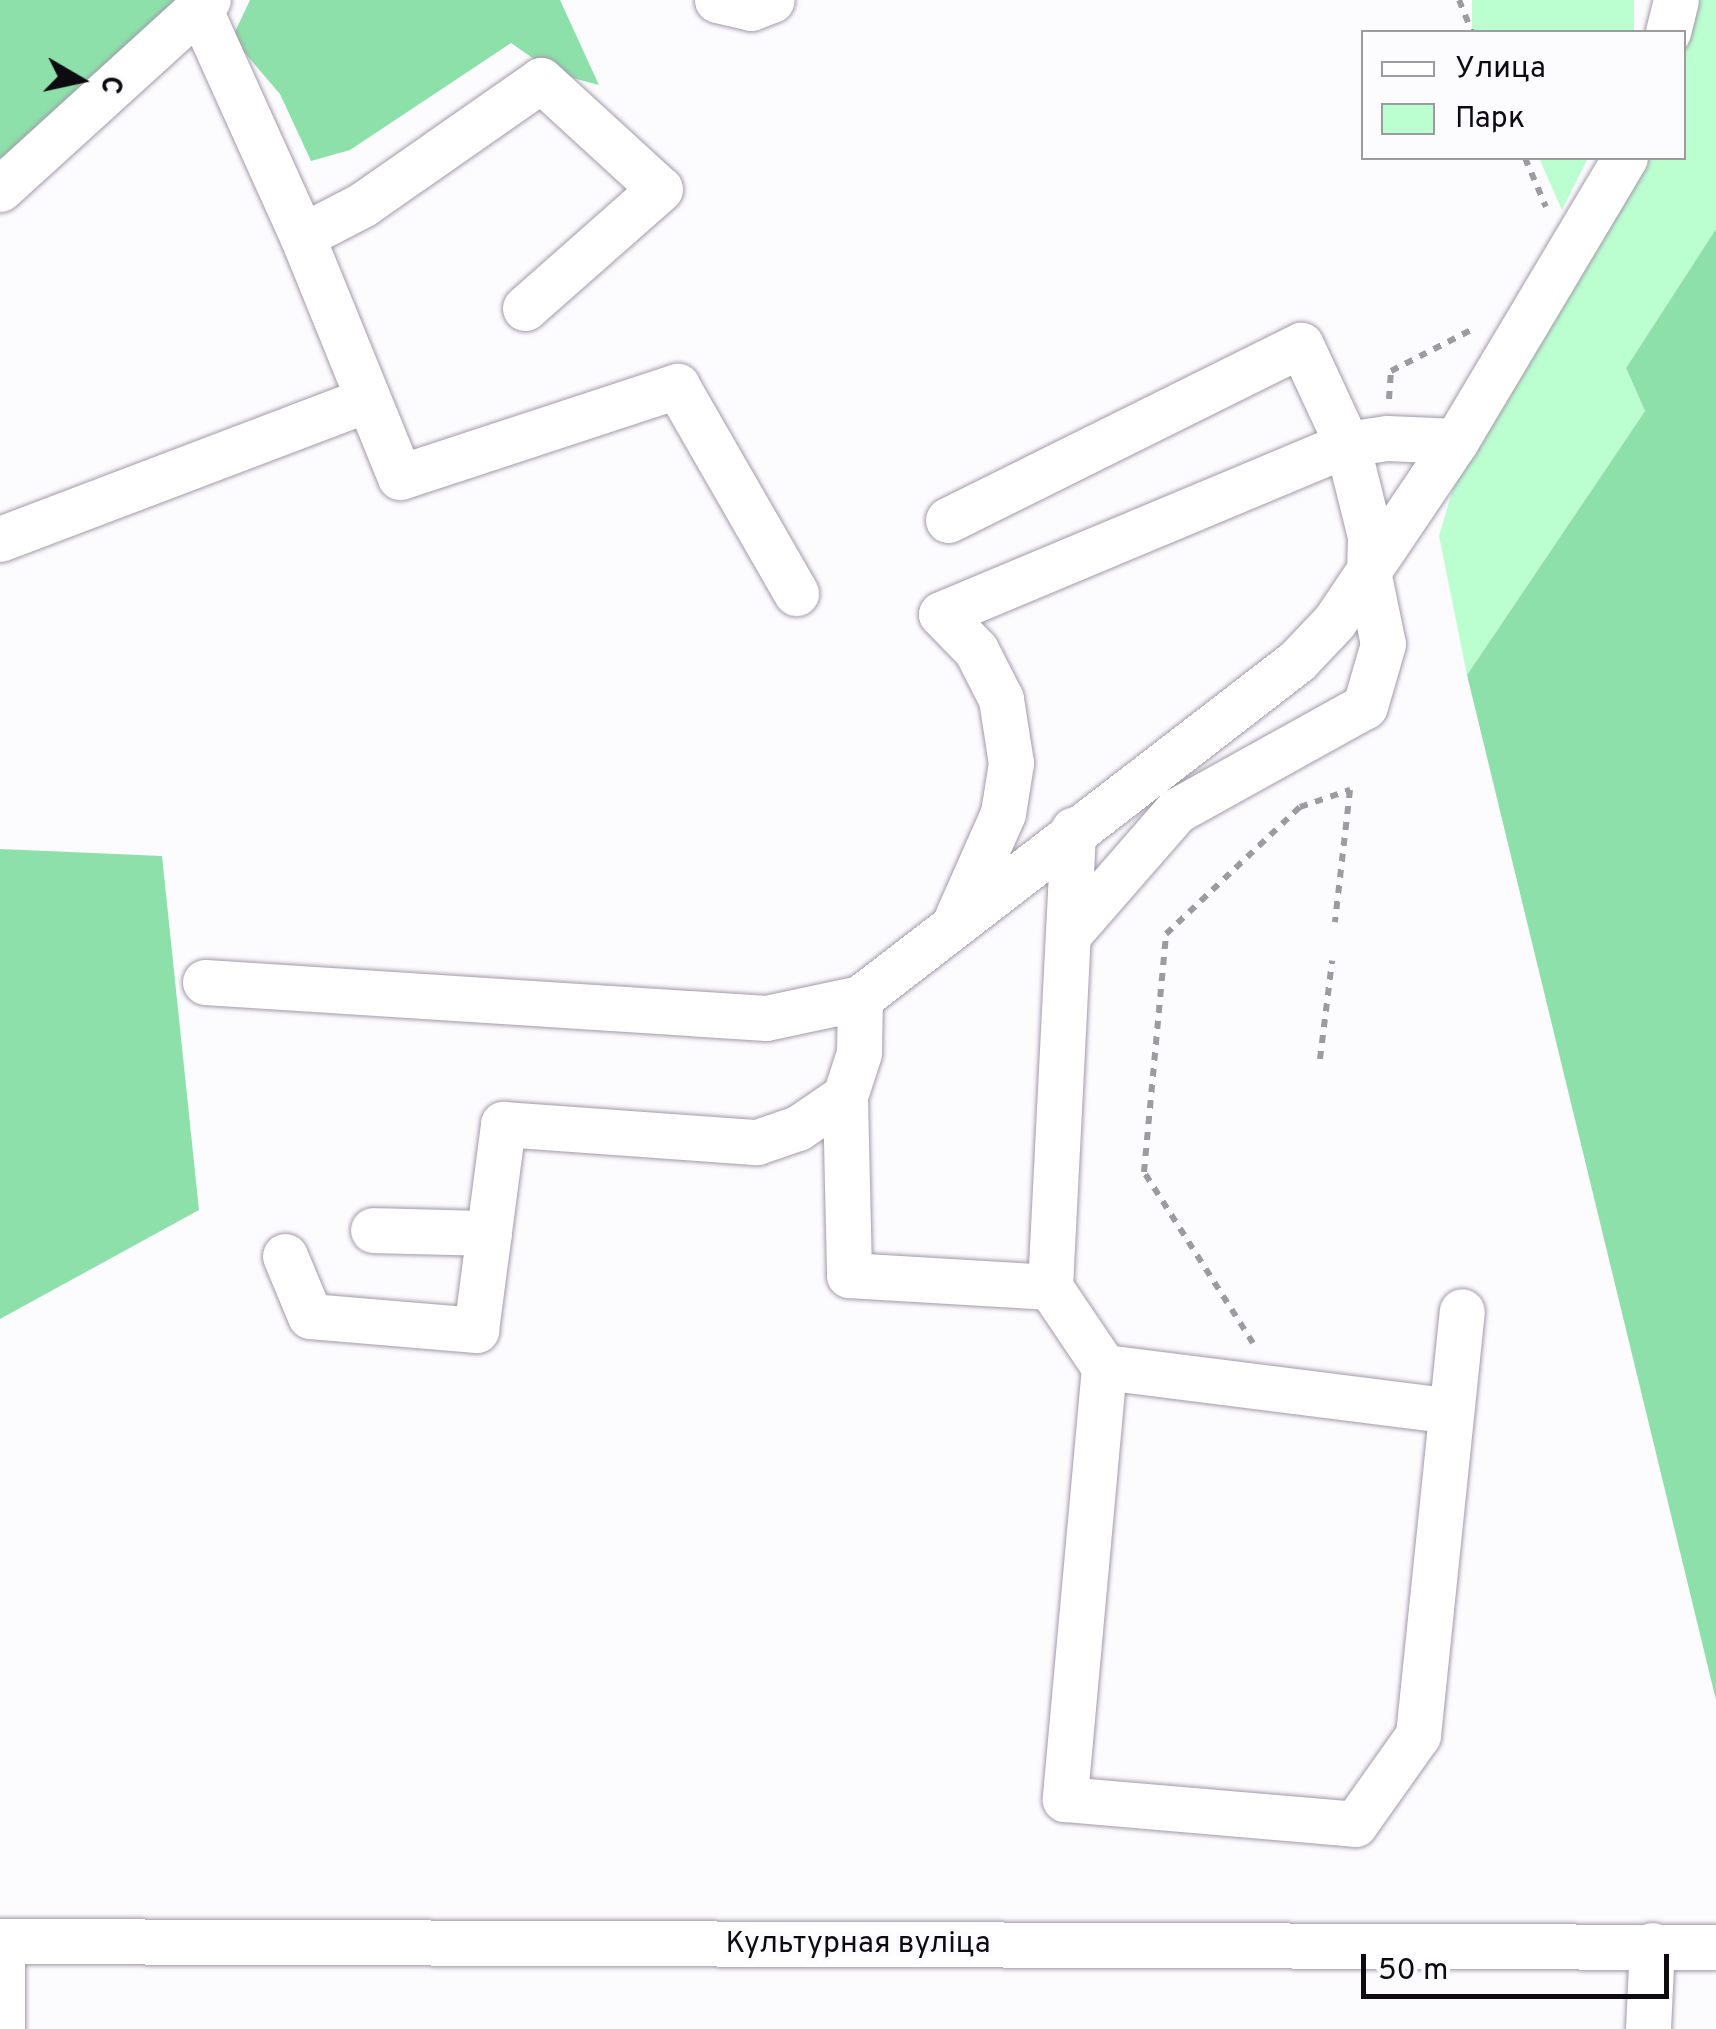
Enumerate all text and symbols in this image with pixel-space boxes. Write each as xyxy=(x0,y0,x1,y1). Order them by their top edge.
north arrow xyxy=(30,30,130,130)
legend xyxy=(1361,30,1686,160)
text: Улица xyxy=(1455,51,1546,88)
text: С xyxy=(90,73,129,96)
text: Парк xyxy=(1455,101,1525,138)
street label: Культурная вуліца xyxy=(725,1927,991,1963)
scale bar xyxy=(1366,1934,1674,1996)
text: 50 m xyxy=(1378,1953,1448,1990)

